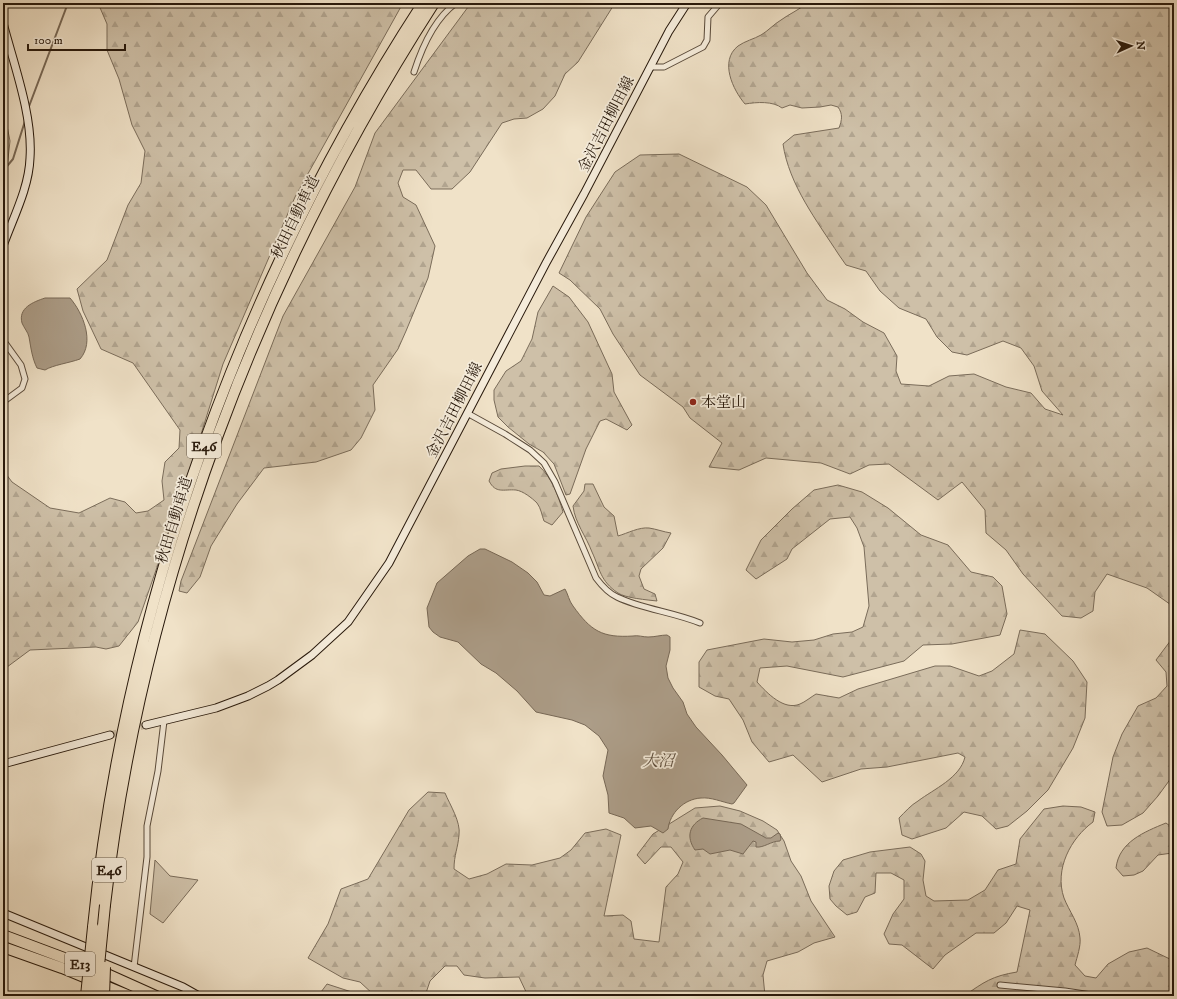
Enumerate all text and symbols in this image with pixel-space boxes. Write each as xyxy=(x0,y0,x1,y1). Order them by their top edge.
scale bar xyxy=(28,26,125,52)
north arrow xyxy=(1111,26,1151,66)
text: 100 m xyxy=(34,33,63,48)
text: N xyxy=(1133,41,1147,50)
street label: 金沢吉田柳田線 xyxy=(574,73,639,175)
street label: 秋田自動車道 xyxy=(267,173,324,262)
street label: 金沢吉田柳田線 xyxy=(422,359,487,461)
place label: 本堂山 xyxy=(701,393,746,412)
marker: 本堂山 xyxy=(688,397,698,407)
road number: E46 xyxy=(187,434,221,458)
street label: 秋田自動車道 xyxy=(152,474,197,566)
water label: 大沼 xyxy=(642,751,677,771)
road number: E46 xyxy=(92,858,126,882)
road number: E13 xyxy=(65,952,95,976)

